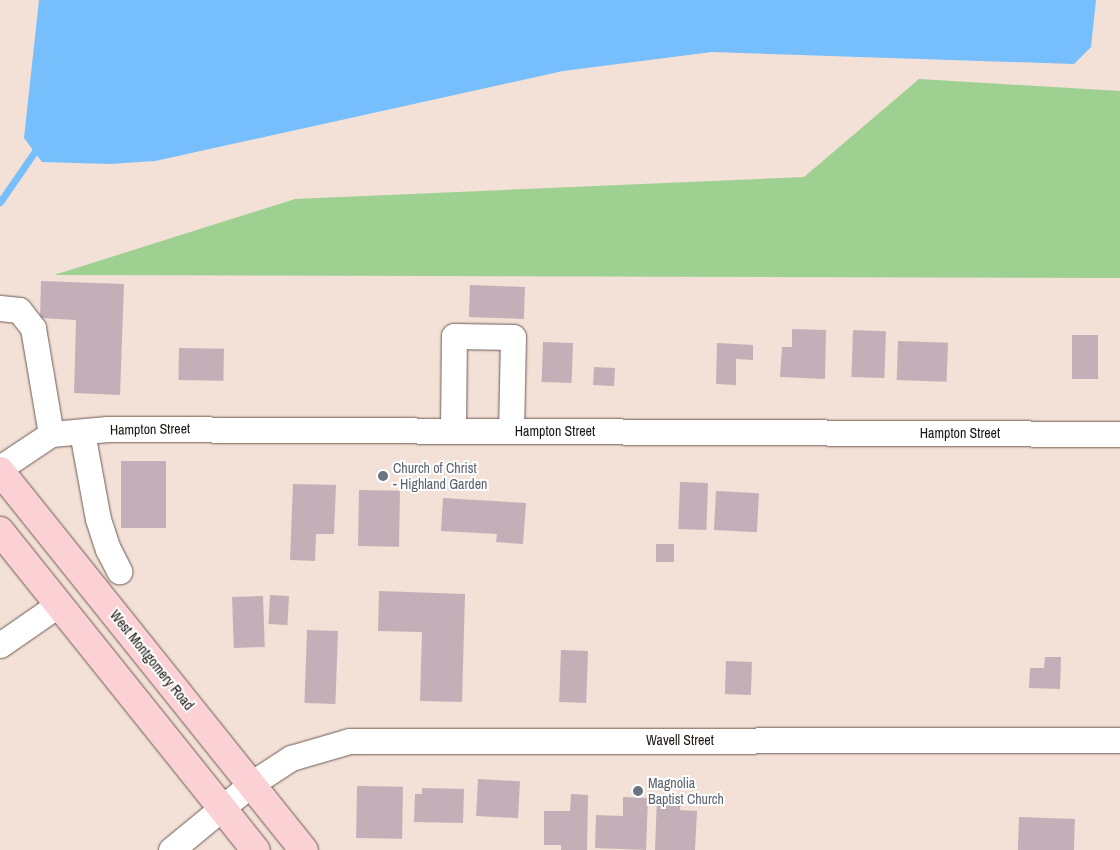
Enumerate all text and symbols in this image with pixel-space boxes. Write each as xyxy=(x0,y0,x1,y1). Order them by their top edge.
street label: Hampton Street xyxy=(110,420,190,438)
street label: Hampton Street xyxy=(515,423,595,439)
street label: Hampton Street xyxy=(920,425,1000,441)
place label: Church of Christ - Highland Garden xyxy=(393,460,487,492)
marker: Church of Christ - Highland Garden xyxy=(377,470,389,482)
street label: West Montgomery Road xyxy=(107,607,197,713)
street label: Wavell Street xyxy=(646,732,714,748)
place label: Magnolia Baptist Church xyxy=(648,775,724,808)
marker: Magnolia Baptist Church xyxy=(632,785,644,797)

